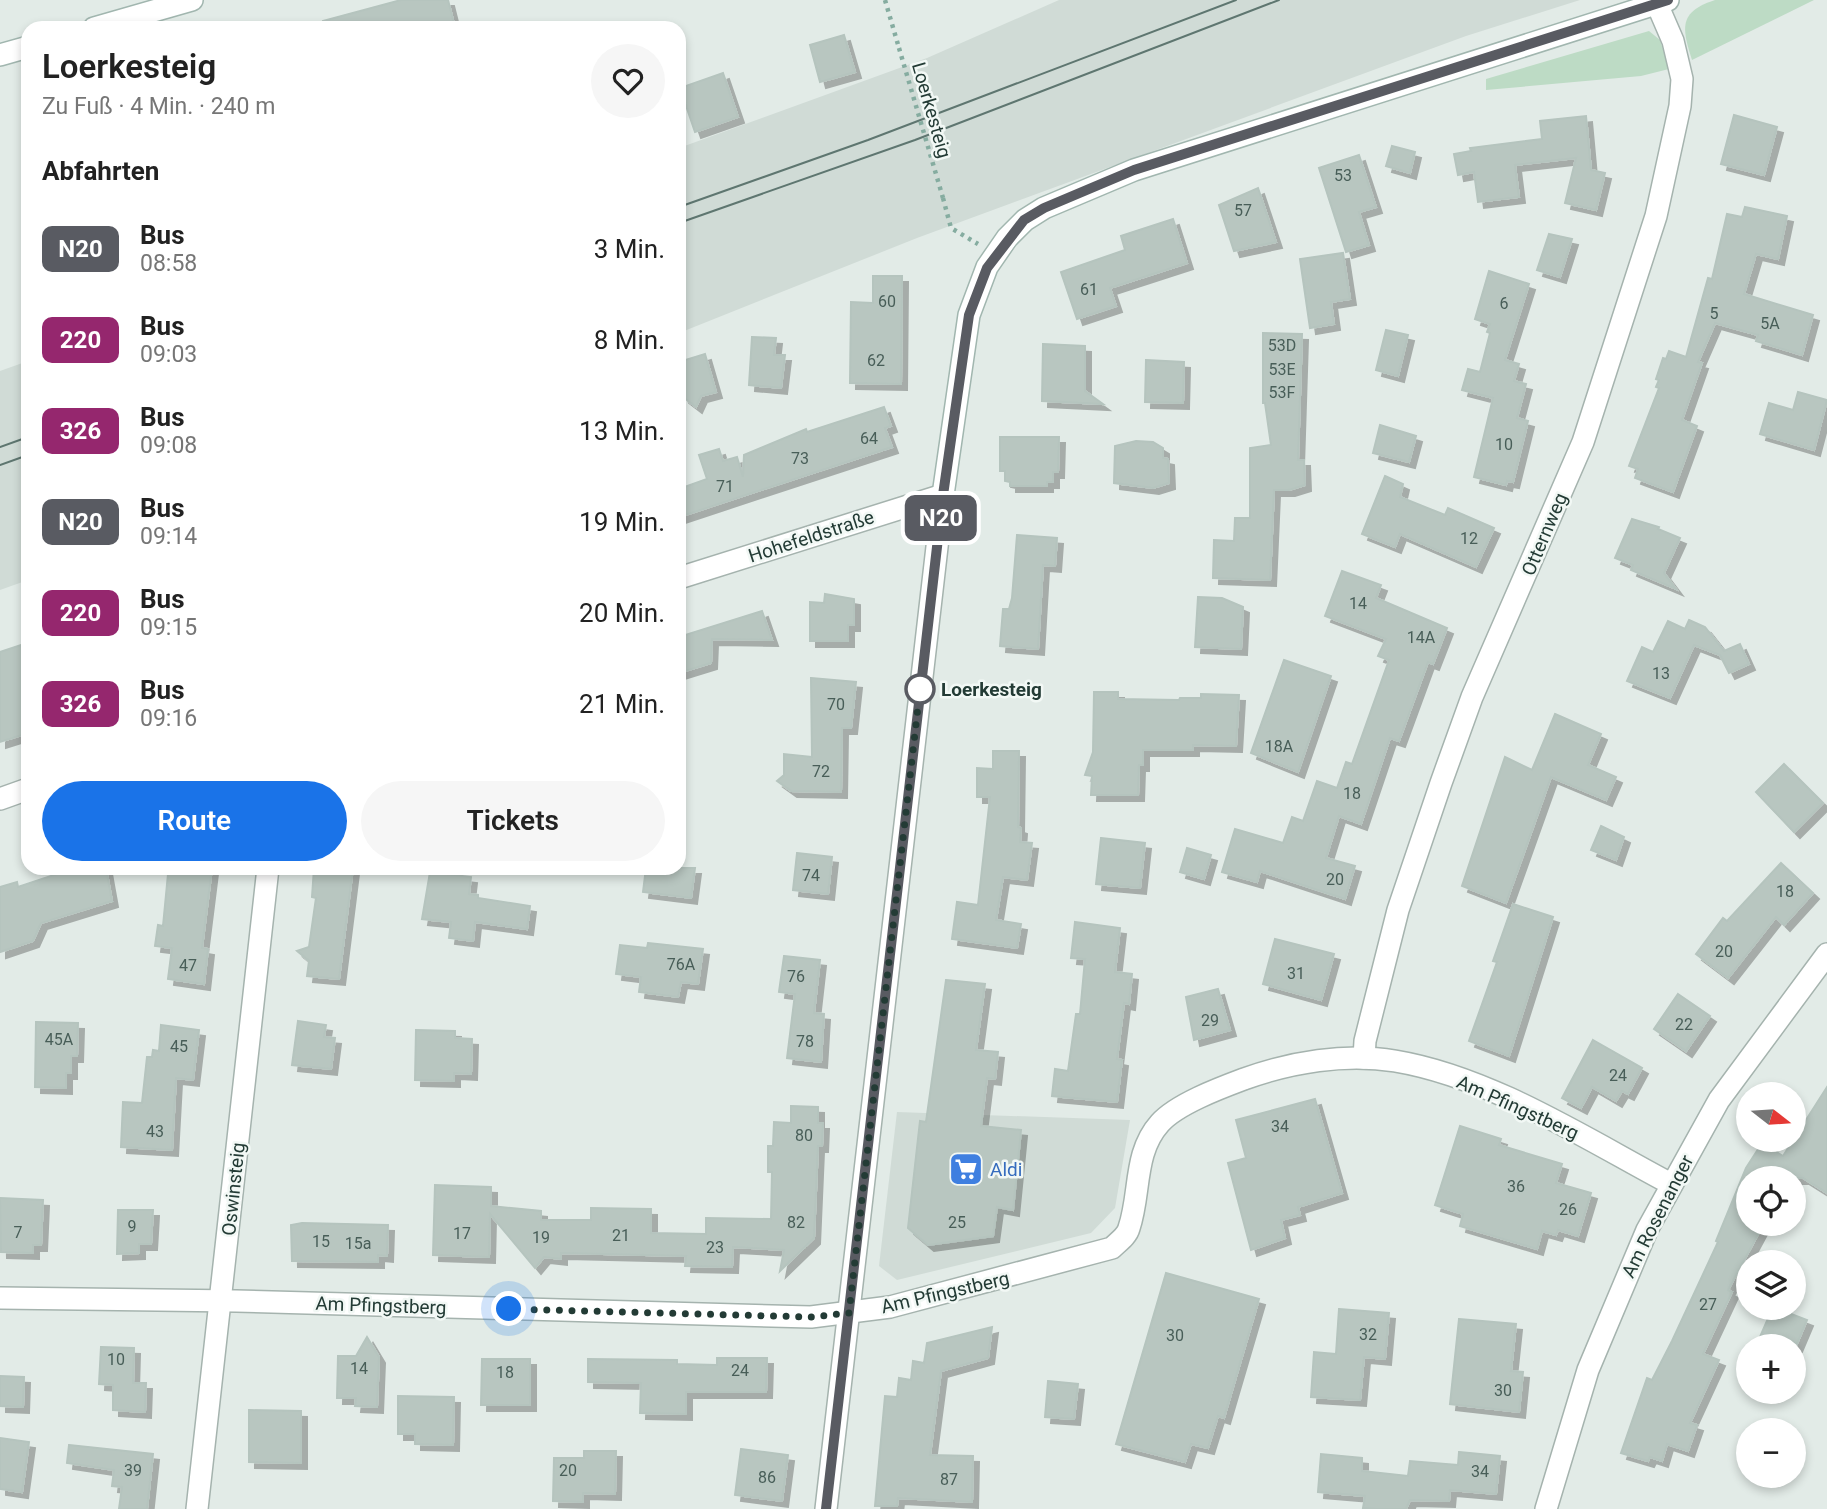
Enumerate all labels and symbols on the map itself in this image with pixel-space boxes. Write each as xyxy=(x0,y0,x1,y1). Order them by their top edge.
street label: Loerkesteig xyxy=(907,60,956,161)
house number: 53 xyxy=(1334,166,1352,185)
house number: 57 xyxy=(1234,201,1252,220)
house number: 61 xyxy=(1080,280,1098,299)
house number: 60 xyxy=(878,292,896,311)
house number: 6 xyxy=(1500,294,1509,313)
house number: 5 xyxy=(1710,304,1719,323)
house number: 5A xyxy=(1760,314,1780,333)
house number: 53D xyxy=(1268,336,1296,355)
house number: 62 xyxy=(867,351,885,370)
house number: 53E xyxy=(1268,360,1296,379)
house number: 53F xyxy=(1269,383,1296,402)
house number: 64 xyxy=(860,429,878,448)
house number: 10 xyxy=(1495,435,1513,454)
house number: 73 xyxy=(791,449,809,468)
house number: 71 xyxy=(716,477,734,496)
street label: Otternweg xyxy=(1517,489,1572,579)
line badge: N20 xyxy=(901,495,981,541)
street label: Hohefeldstraße xyxy=(746,505,877,568)
house number: 12 xyxy=(1460,529,1478,548)
house number: 14 xyxy=(1349,594,1367,613)
house number: 14A xyxy=(1407,628,1436,647)
house number: 13 xyxy=(1652,664,1670,683)
marker: Loerkesteig xyxy=(905,674,935,704)
place label: Loerkesteig xyxy=(941,678,1042,701)
house number: 70 xyxy=(827,695,845,714)
house number: 18A xyxy=(1265,737,1294,756)
house number: 72 xyxy=(812,762,830,781)
house number: 18 xyxy=(1343,784,1361,803)
house number: 74 xyxy=(802,866,820,885)
house number: 20 xyxy=(1326,870,1344,889)
house number: 18 xyxy=(1776,882,1794,901)
house number: 20 xyxy=(1715,942,1733,961)
house number: 76A xyxy=(667,955,696,974)
house number: 47 xyxy=(179,956,197,975)
house number: 31 xyxy=(1287,964,1305,983)
house number: 76 xyxy=(787,967,805,986)
house number: 29 xyxy=(1201,1011,1219,1030)
house number: 22 xyxy=(1675,1015,1693,1034)
house number: 45A xyxy=(45,1030,74,1049)
house number: 78 xyxy=(796,1032,814,1051)
house number: 45 xyxy=(170,1037,188,1056)
house number: 24 xyxy=(1609,1066,1627,1085)
street label: Am Pfingstberg xyxy=(1453,1070,1582,1145)
north arrow xyxy=(1736,1082,1806,1152)
house number: 34 xyxy=(1271,1117,1289,1136)
house number: 43 xyxy=(146,1122,164,1141)
house number: 80 xyxy=(795,1126,813,1145)
street label: Oswinsteig xyxy=(217,1141,250,1237)
supermarket icon: Aldi xyxy=(947,1150,985,1188)
street label: Am Rosenanger xyxy=(1617,1150,1699,1281)
place label: Aldi xyxy=(990,1158,1022,1181)
house number: 36 xyxy=(1507,1177,1525,1196)
house number: 26 xyxy=(1559,1200,1577,1219)
house number: 82 xyxy=(787,1213,805,1232)
house number: 25 xyxy=(948,1213,966,1232)
house number: 9 xyxy=(128,1217,137,1236)
house number: 7 xyxy=(14,1223,23,1242)
house number: 17 xyxy=(453,1224,471,1243)
house number: 21 xyxy=(612,1226,630,1245)
house number: 19 xyxy=(532,1228,550,1247)
house number: 15 xyxy=(312,1232,330,1251)
house number: 15a xyxy=(345,1234,371,1253)
house number: 23 xyxy=(706,1238,724,1257)
street label: Am Pfingstberg xyxy=(879,1267,1012,1318)
your location xyxy=(491,1291,526,1326)
street label: Am Pfingstberg xyxy=(315,1292,447,1319)
house number: 27 xyxy=(1699,1295,1717,1314)
house number: 32 xyxy=(1359,1325,1377,1344)
house number: 30 xyxy=(1166,1326,1184,1345)
house number: 10 xyxy=(107,1350,125,1369)
house number: 14 xyxy=(350,1359,368,1378)
house number: 24 xyxy=(731,1361,749,1380)
house number: 18 xyxy=(496,1363,514,1382)
house number: 30 xyxy=(1494,1381,1512,1400)
house number: 39 xyxy=(124,1461,142,1480)
house number: 20 xyxy=(559,1461,577,1480)
house number: 34 xyxy=(1471,1462,1489,1481)
house number: 86 xyxy=(758,1468,776,1487)
house number: 87 xyxy=(940,1470,958,1489)

